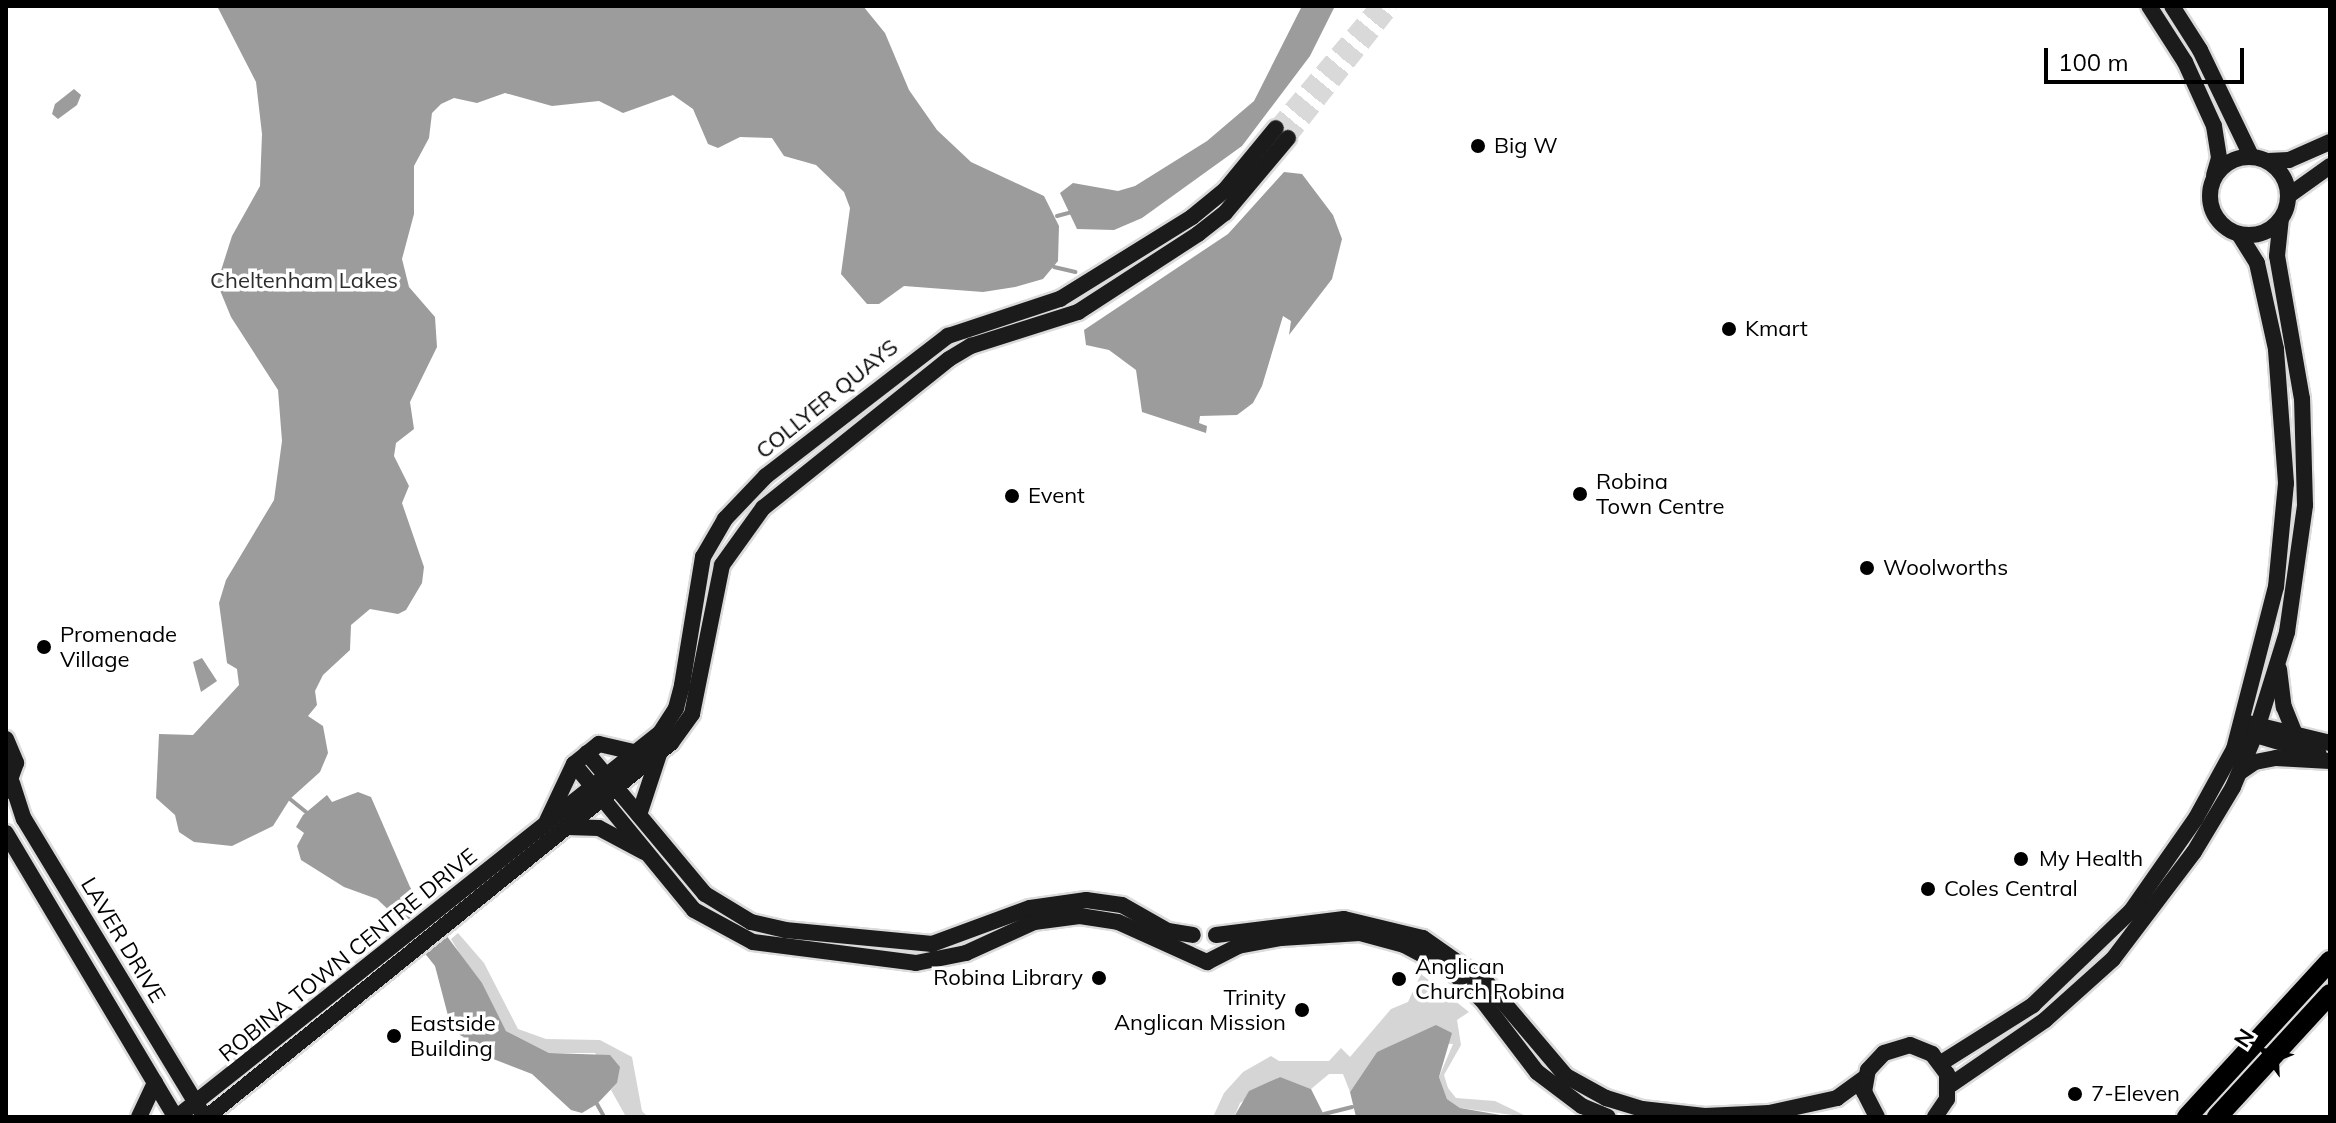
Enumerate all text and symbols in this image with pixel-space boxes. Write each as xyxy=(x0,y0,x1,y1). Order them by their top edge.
scale bar xyxy=(2048,32,2248,82)
text: 100 m xyxy=(2058,47,2129,77)
place label: Big W xyxy=(1494,133,1558,159)
marker: Big W xyxy=(1469,137,1487,155)
park label: Cheltenham Lakes xyxy=(210,268,398,294)
place label: Kmart xyxy=(1745,316,1808,342)
marker: Kmart xyxy=(1720,320,1738,338)
street label: COLLYER QUAYS xyxy=(751,334,903,464)
place label: Robina Town Centre xyxy=(1596,468,1724,520)
place label: Event xyxy=(1028,483,1085,509)
marker: Robina Town Centre xyxy=(1571,485,1589,503)
marker: Event xyxy=(1003,487,1021,505)
place label: Woolworths xyxy=(1883,555,2008,581)
marker: Woolworths xyxy=(1858,559,1876,577)
place label: Promenade Village xyxy=(60,621,177,672)
marker: Promenade Village xyxy=(35,638,53,656)
street label: ROBINA TOWN CENTRE DRIVE xyxy=(214,843,482,1067)
place label: My Health xyxy=(2039,846,2143,872)
marker: My Health xyxy=(2010,848,2032,870)
street label: LAVER DRIVE xyxy=(75,873,171,1007)
place label: Coles Central xyxy=(1944,876,2078,902)
marker: Coles Central xyxy=(1919,880,1937,898)
place label: Anglican Church Robina xyxy=(1415,953,1565,1004)
place label: Robina Library xyxy=(933,965,1083,991)
marker: Robina Library xyxy=(1090,969,1108,987)
marker: Anglican Church Robina xyxy=(1390,970,1408,988)
place label: Trinity Anglican Mission xyxy=(1114,984,1286,1036)
marker: Trinity Anglican Mission xyxy=(1293,1001,1311,1019)
place label: Eastside Building xyxy=(410,1010,496,1062)
north arrow xyxy=(2224,1011,2304,1091)
text: N xyxy=(2228,1023,2260,1053)
marker: Eastside Building xyxy=(385,1027,403,1045)
place label: 7-Eleven xyxy=(2091,1081,2180,1107)
marker: 7-Eleven xyxy=(2066,1085,2084,1103)

